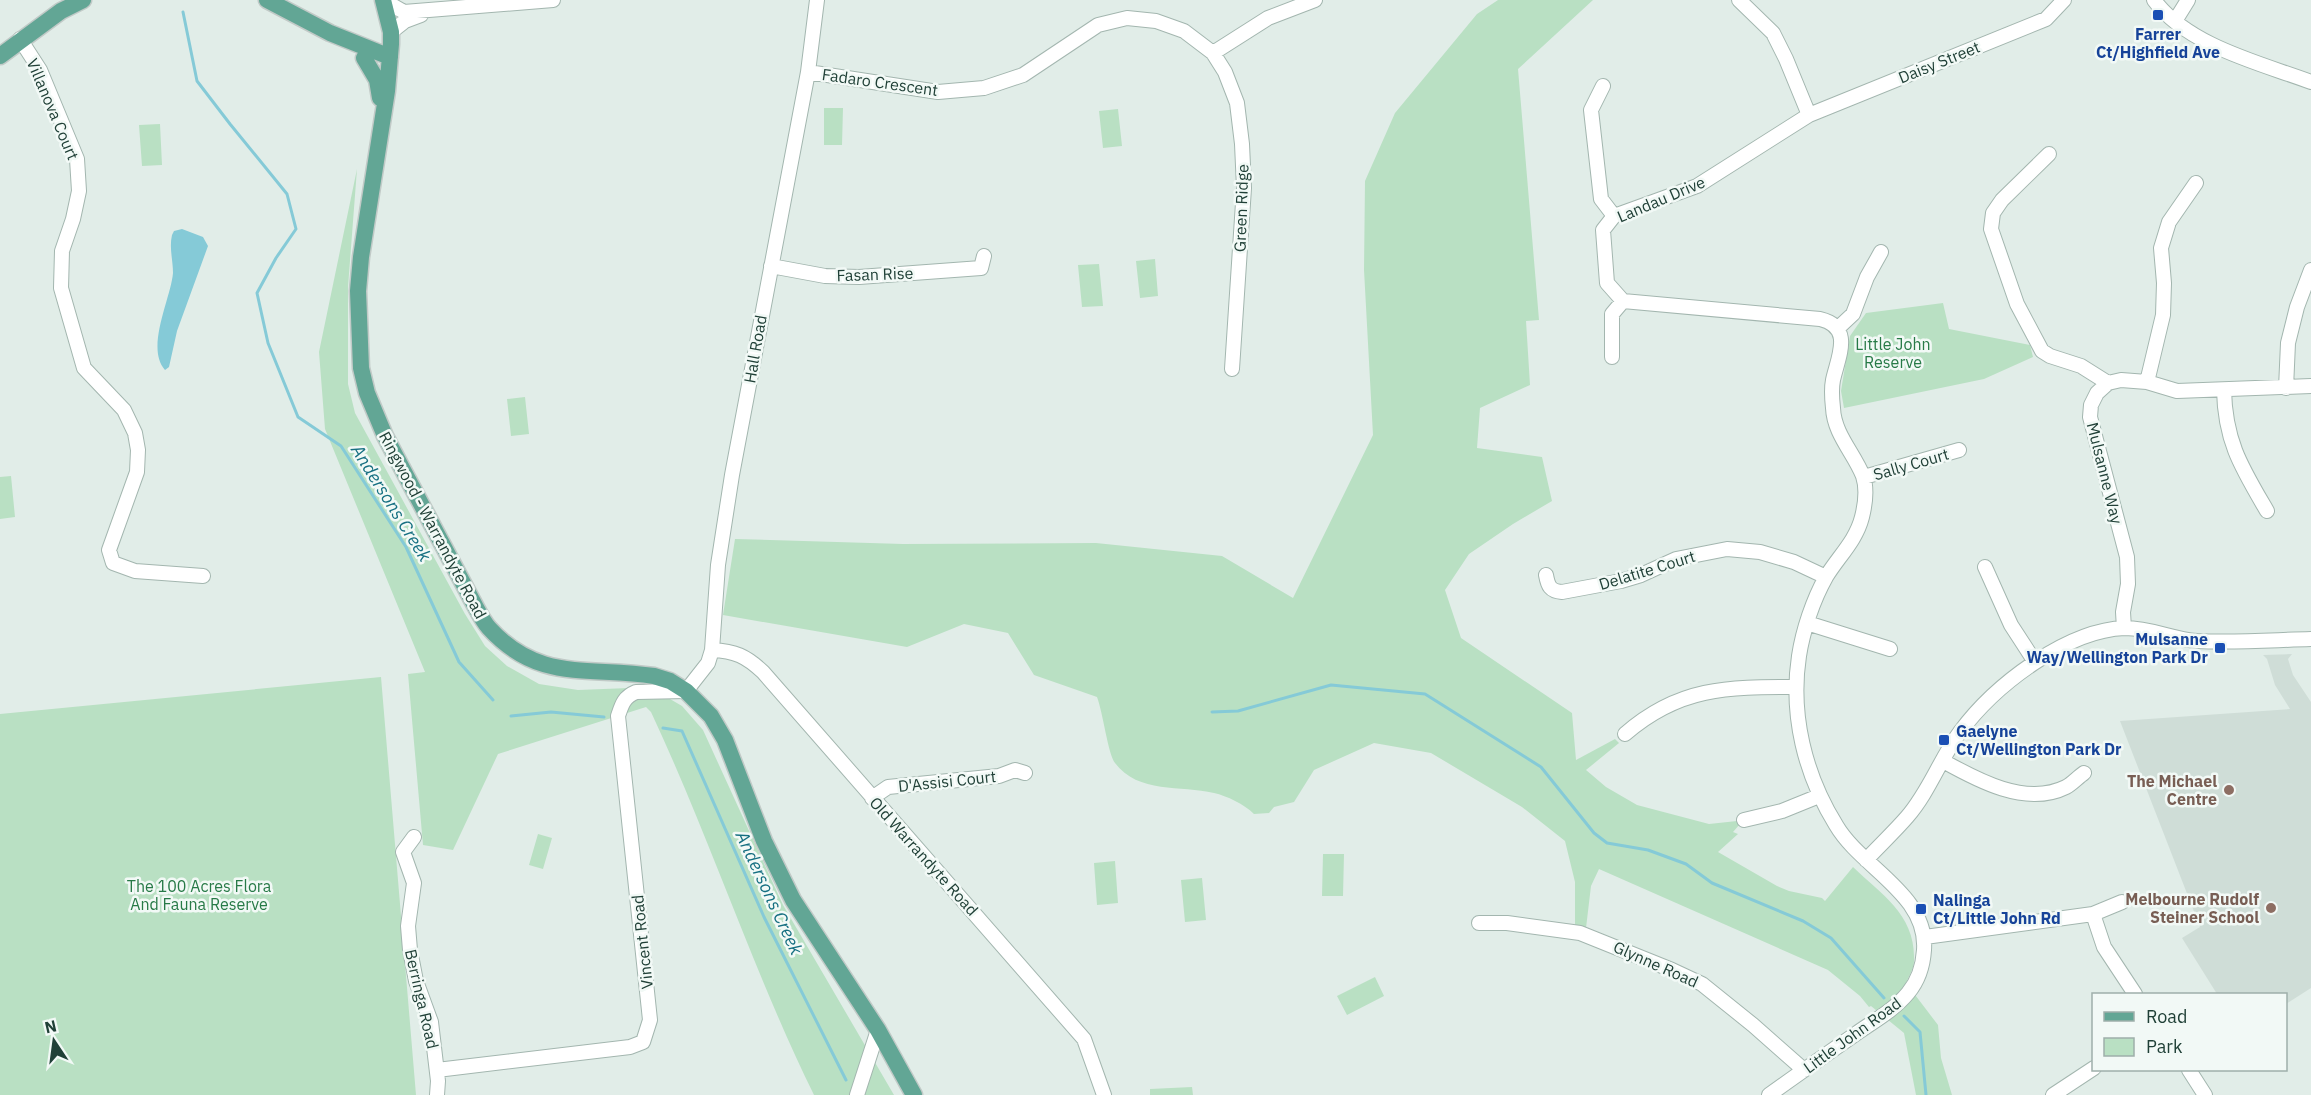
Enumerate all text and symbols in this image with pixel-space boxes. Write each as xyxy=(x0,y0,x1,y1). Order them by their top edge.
marker: Farrer Ct/Highfield Ave xyxy=(2151,8,2165,22)
place label: Farrer Ct/Highfield Ave xyxy=(2096,24,2220,62)
street label: Daisy Street xyxy=(1895,37,1983,87)
street label: Villanova Court xyxy=(23,55,83,163)
street label: Fadaro Crescent xyxy=(821,64,939,100)
street label: Green Ridge xyxy=(1229,163,1253,252)
street label: Landau Drive xyxy=(1614,171,1708,226)
street label: Fasan Rise xyxy=(836,263,914,285)
street label: Hall Road xyxy=(739,313,771,385)
park label: Little John Reserve xyxy=(1855,334,1931,372)
street label: Mulsanne Way xyxy=(2083,420,2127,526)
street label: Ringwood - Warrandyte Road xyxy=(375,428,491,622)
water label: Andersons Creek xyxy=(346,439,437,566)
street label: Sally Court xyxy=(1871,444,1951,484)
street label: Delatite Court xyxy=(1596,546,1698,594)
place label: Mulsanne Way/Wellington Park Dr xyxy=(2027,629,2209,667)
marker: Mulsanne Way/Wellington Park Dr xyxy=(2213,641,2227,655)
place label: Gaelyne Ct/Wellington Park Dr xyxy=(1956,721,2122,759)
marker: Gaelyne Ct/Wellington Park Dr xyxy=(1937,733,1951,747)
street label: D'Assisi Court xyxy=(897,766,997,796)
place label: The Michael Centre xyxy=(2127,771,2217,809)
marker: The Michael Centre xyxy=(2222,783,2236,797)
street label: Old Warrandyte Road xyxy=(865,793,983,919)
water label: Andersons Creek xyxy=(730,826,808,959)
park label: The 100 Acres Flora And Fauna Reserve xyxy=(127,876,272,914)
place label: Melbourne Rudolf Steiner School xyxy=(2125,889,2259,927)
place label: Nalinga Ct/Little John Rd xyxy=(1933,890,2061,928)
street label: Vincent Road xyxy=(627,894,657,990)
marker: Melbourne Rudolf Steiner School xyxy=(2264,901,2278,915)
marker: Nalinga Ct/Little John Rd xyxy=(1914,902,1928,916)
street label: Glynne Road xyxy=(1610,936,1702,992)
street label: Berringa Road xyxy=(401,947,443,1051)
street label: Little John Road xyxy=(1799,993,1905,1077)
legend xyxy=(2092,993,2287,1071)
text: Road xyxy=(2146,1005,2187,1028)
north arrow xyxy=(24,1011,84,1071)
text: N xyxy=(43,1015,59,1037)
text: Park xyxy=(2146,1035,2183,1058)

